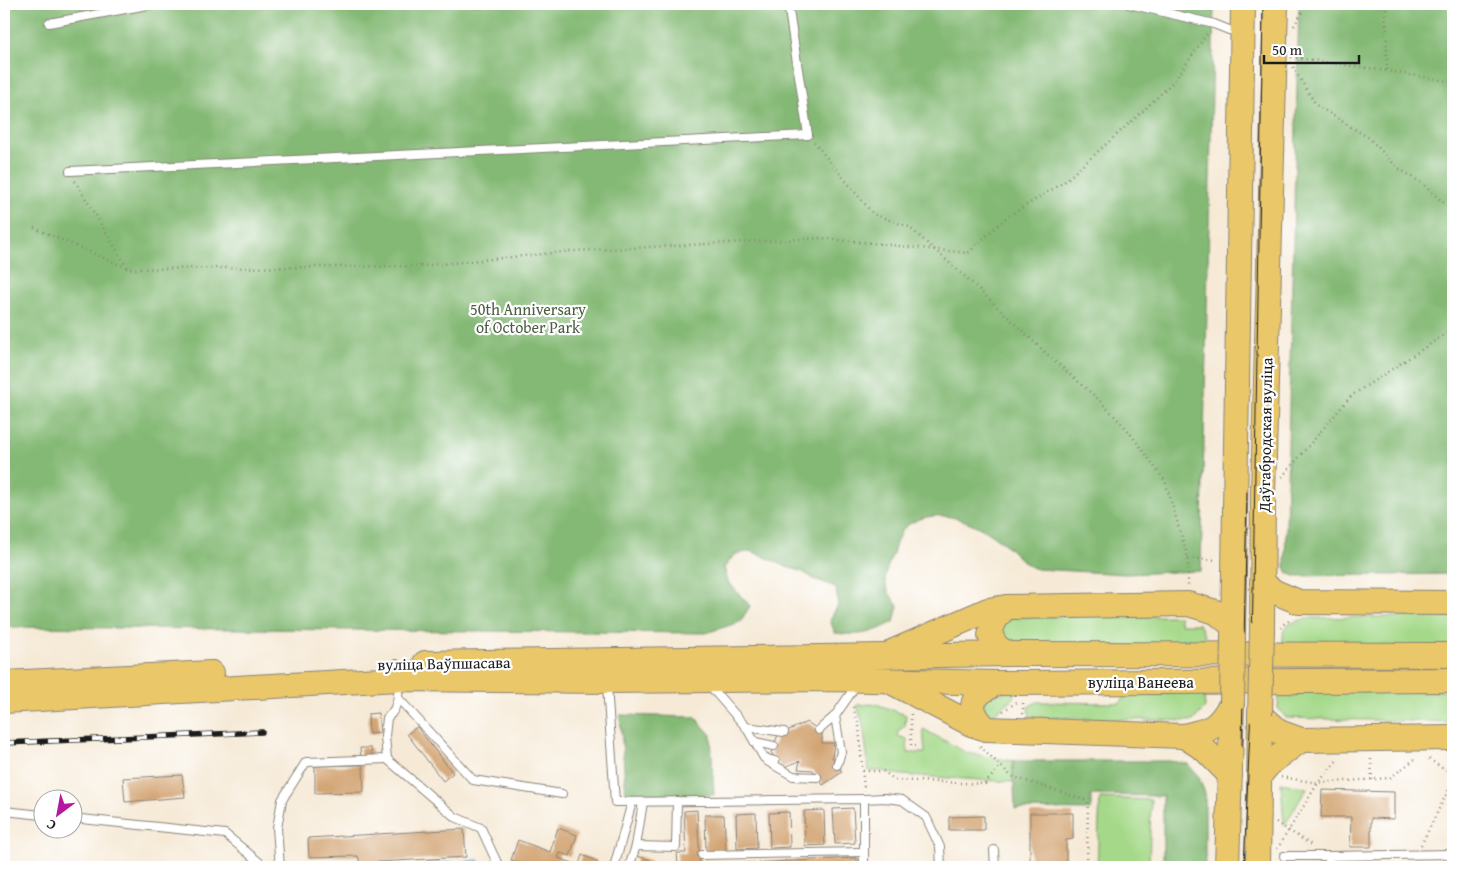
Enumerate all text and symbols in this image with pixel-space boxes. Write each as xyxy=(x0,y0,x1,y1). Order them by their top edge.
scale bar xyxy=(1264,32,1360,64)
text: 50 m xyxy=(1272,39,1303,60)
park label: 50th Anniversary of October Park xyxy=(470,297,586,339)
street label: Даўгабродская вуліца xyxy=(1252,357,1278,514)
street label: вуліца Ваўпшасава xyxy=(377,650,511,676)
street label: вуліца Ванеева xyxy=(1088,670,1194,694)
north arrow xyxy=(32,788,82,838)
text: С xyxy=(42,814,60,836)

